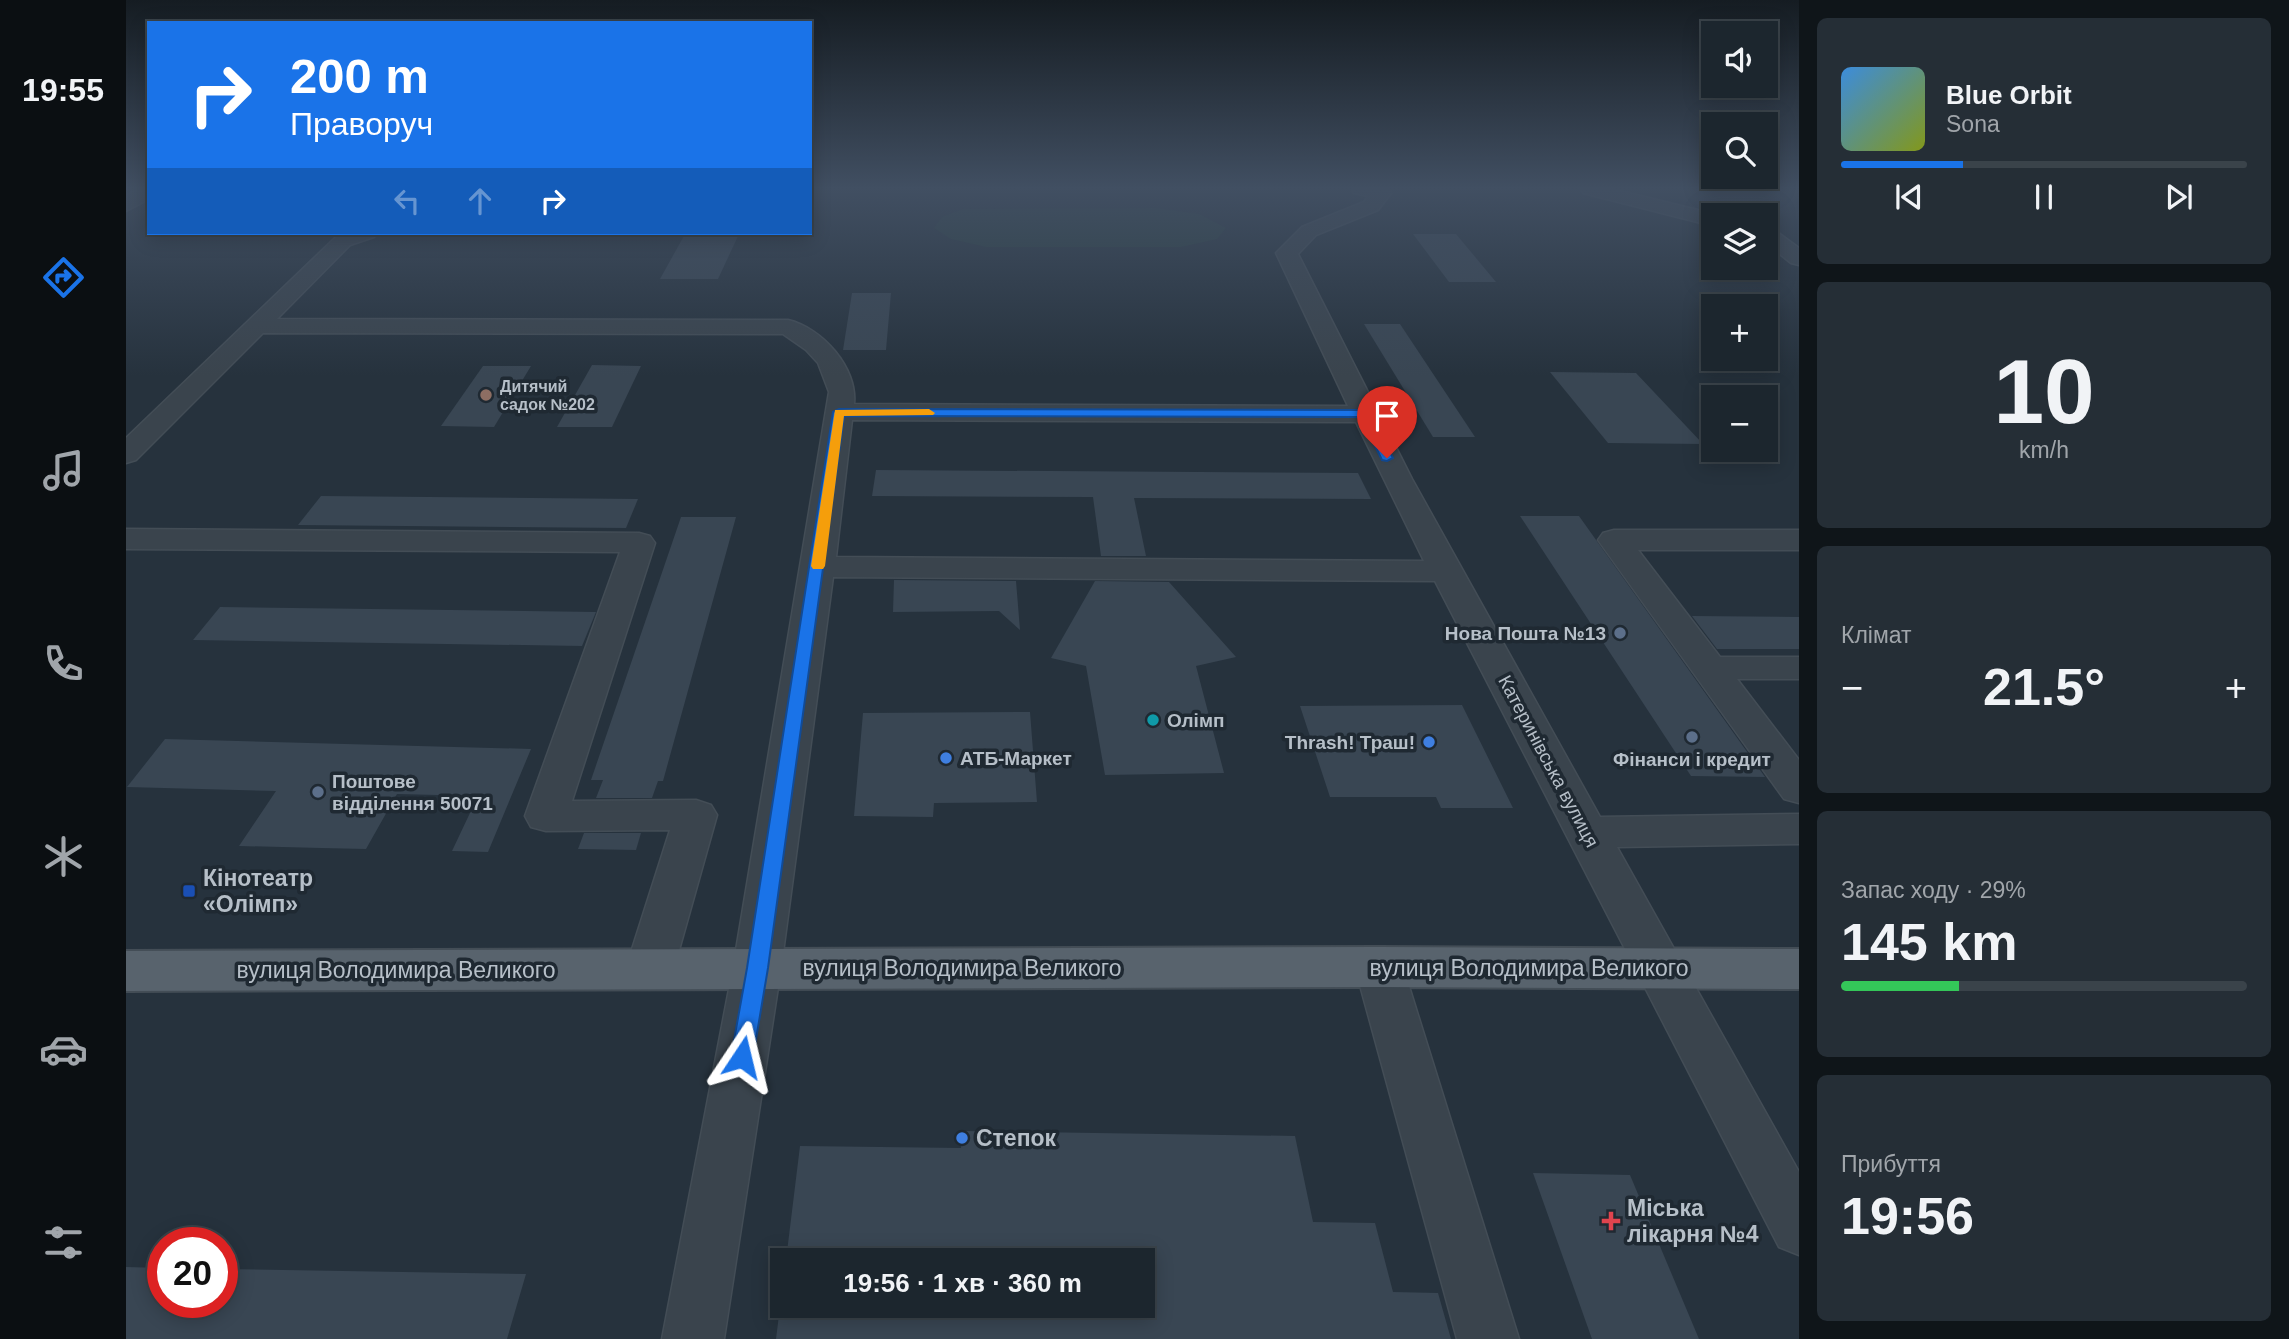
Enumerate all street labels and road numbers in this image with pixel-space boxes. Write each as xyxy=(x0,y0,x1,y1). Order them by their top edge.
street label: Катеринівська вулиця xyxy=(1494,672,1603,851)
street label: вулиця Володимира Великого xyxy=(803,955,1121,981)
street label: вулиця Володимира Великого xyxy=(1370,955,1688,981)
street label: вулиця Володимира Великого xyxy=(237,957,555,983)

